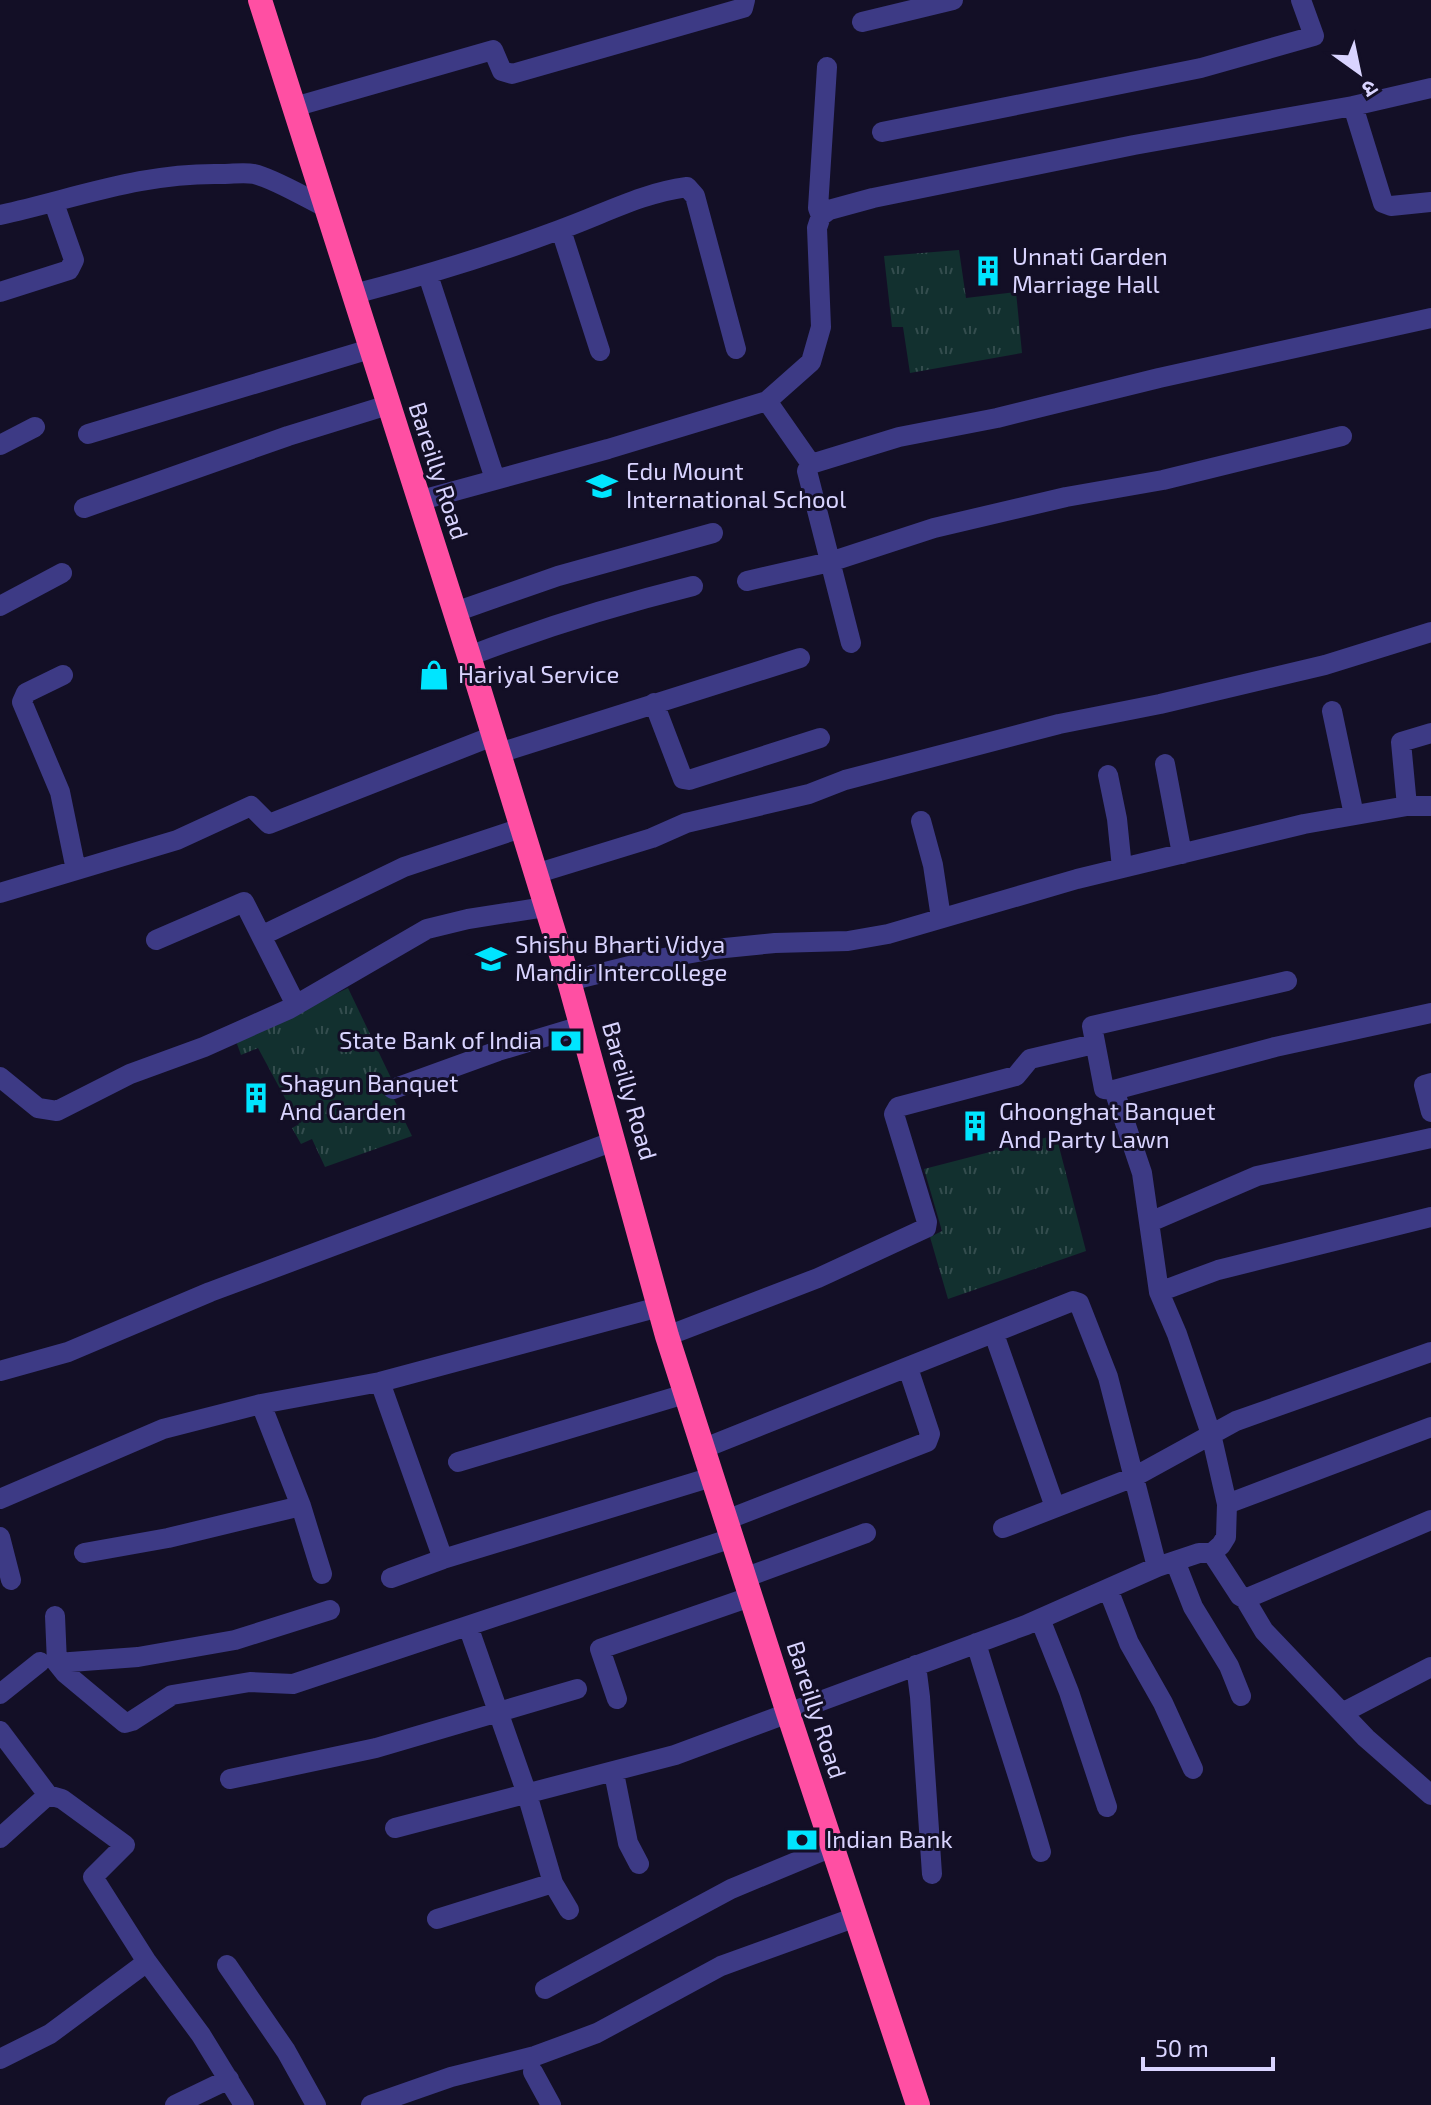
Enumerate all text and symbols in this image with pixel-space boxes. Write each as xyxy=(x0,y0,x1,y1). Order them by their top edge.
north arrow xyxy=(1319,32,1399,112)
text: उ xyxy=(1357,75,1383,105)
place label: Unnati Garden Marriage Hall xyxy=(1012,241,1168,298)
building icon: Unnati Garden Marriage Hall xyxy=(971,254,1005,288)
street label: Bareilly Road xyxy=(404,398,475,543)
place label: Edu Mount International School xyxy=(626,456,846,513)
school or university icon: Edu Mount International School xyxy=(585,469,619,503)
shop icon: Hariyal Service xyxy=(417,658,451,692)
place label: Hariyal Service xyxy=(458,659,620,688)
place label: Shishu Bharti Vidya Mandir Intercollege xyxy=(515,929,727,986)
school or university icon: Shishu Bharti Vidya Mandir Intercollege xyxy=(474,942,508,976)
street label: Bareilly Road xyxy=(597,1018,664,1163)
bank icon: State Bank of India xyxy=(549,1024,583,1058)
place label: State Bank of India xyxy=(339,1025,542,1054)
place label: Shagun Banquet And Garden xyxy=(280,1068,458,1125)
building icon: Shagun Banquet And Garden xyxy=(239,1081,273,1115)
place label: Ghoonghat Banquet And Party Lawn xyxy=(999,1096,1216,1153)
building icon: Ghoonghat Banquet And Party Lawn xyxy=(958,1109,992,1143)
street label: Bareilly Road xyxy=(782,1637,853,1782)
bank icon: Indian Bank xyxy=(785,1823,819,1857)
place label: Indian Bank xyxy=(826,1824,953,1853)
scale bar xyxy=(1143,2021,1273,2071)
text: 50 m xyxy=(1155,2033,1209,2062)

